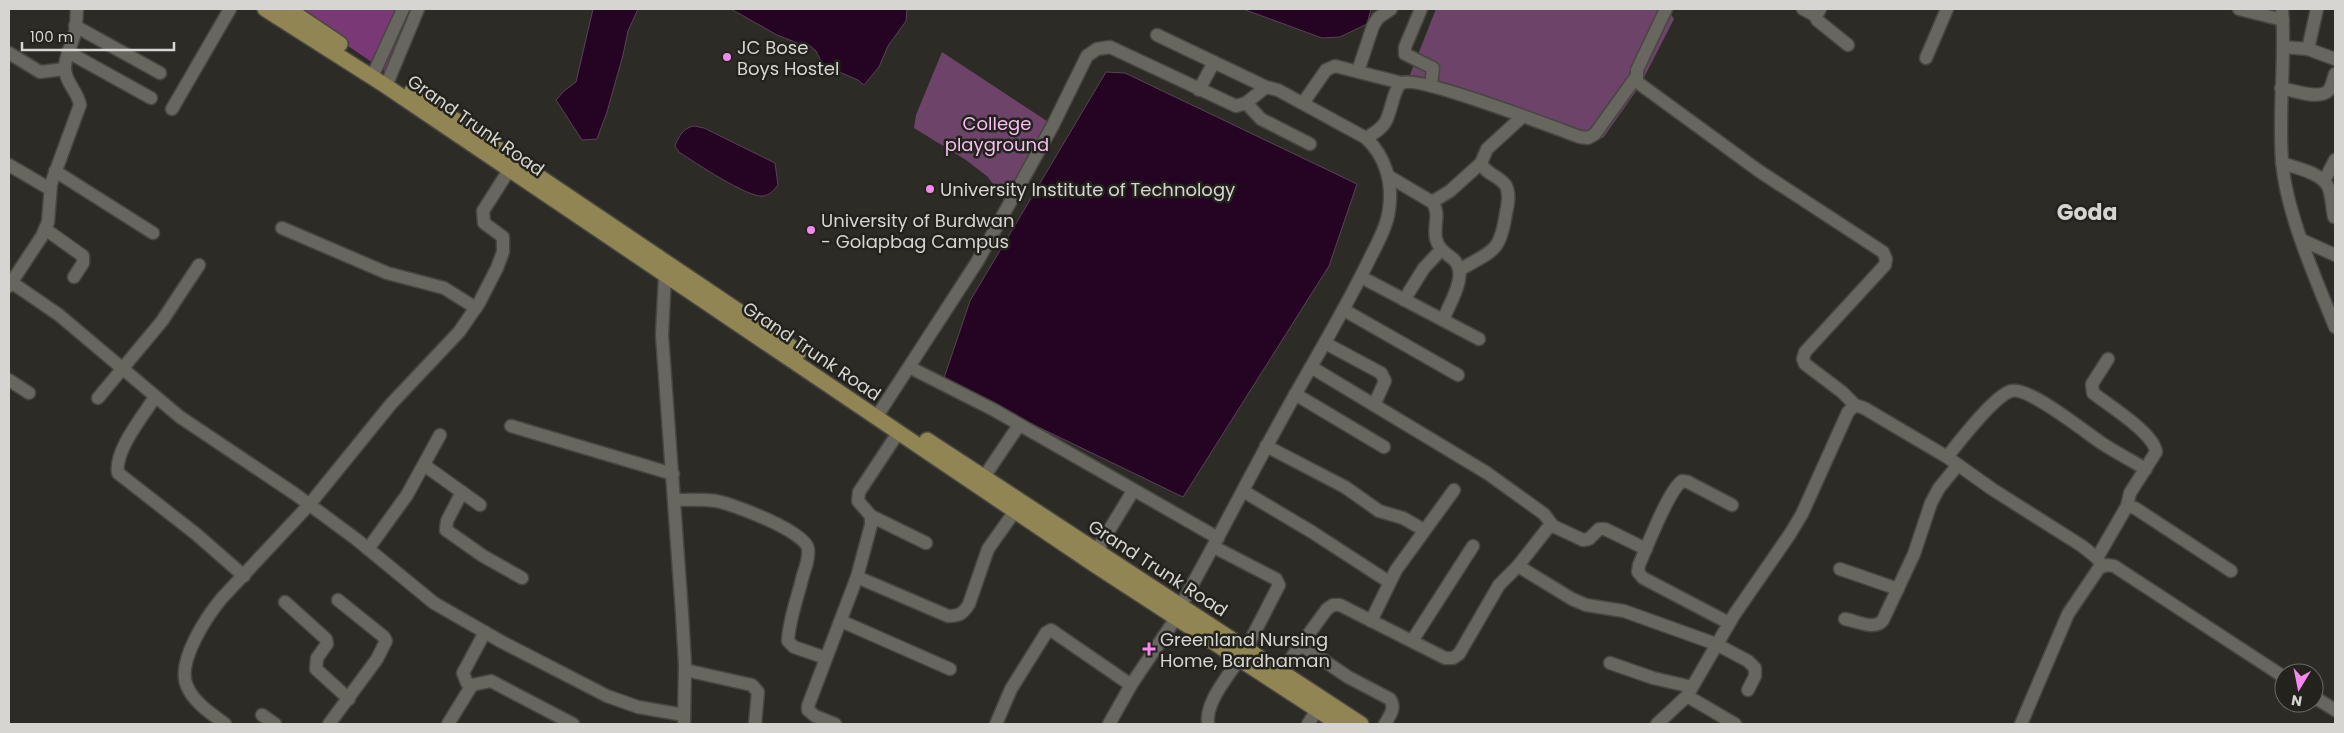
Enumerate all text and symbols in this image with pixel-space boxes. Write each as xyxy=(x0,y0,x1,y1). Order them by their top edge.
scale bar xyxy=(22,20,175,52)
text: 100 m xyxy=(30,26,73,47)
place label: JC Bose Boys Hostel xyxy=(737,35,839,81)
marker: JC Bose Boys Hostel xyxy=(721,51,733,63)
street label: Grand Trunk Road xyxy=(403,68,549,182)
park label: College playground xyxy=(945,111,1049,157)
place label: University Institute of Technology xyxy=(940,177,1235,202)
marker: University Institute of Technology xyxy=(924,183,936,195)
district label: Goda xyxy=(2057,197,2117,228)
place label: University of Burdwan - Golapbag Campus xyxy=(821,208,1015,254)
marker: University of Burdwan - Golapbag Campus xyxy=(805,224,817,236)
street label: Grand Trunk Road xyxy=(738,295,886,407)
street label: Grand Trunk Road xyxy=(1083,513,1233,623)
place label: Greenland Nursing Home, Bardhaman xyxy=(1160,627,1330,673)
marker: Greenland Nursing Home, Bardhaman xyxy=(1142,642,1156,656)
north arrow xyxy=(2274,663,2324,713)
text: N xyxy=(2290,690,2304,712)

